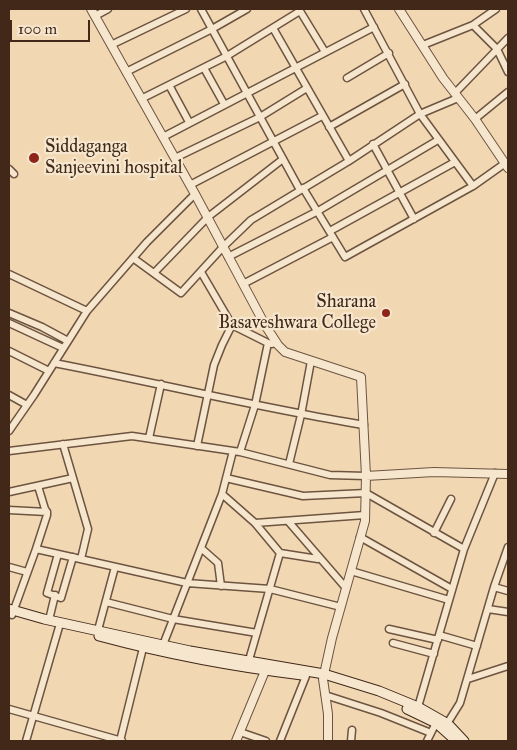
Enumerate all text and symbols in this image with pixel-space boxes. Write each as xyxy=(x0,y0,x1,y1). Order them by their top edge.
scale bar xyxy=(12,10,92,42)
text: 100 m xyxy=(18,20,57,38)
place label: Siddaganga Sanjeevini hospital xyxy=(45,137,183,180)
marker: Siddaganga Sanjeevini hospital xyxy=(27,151,41,165)
place label: Sharana Basaveshwara College xyxy=(218,292,376,334)
marker: Sharana Basaveshwara College xyxy=(380,307,392,319)

